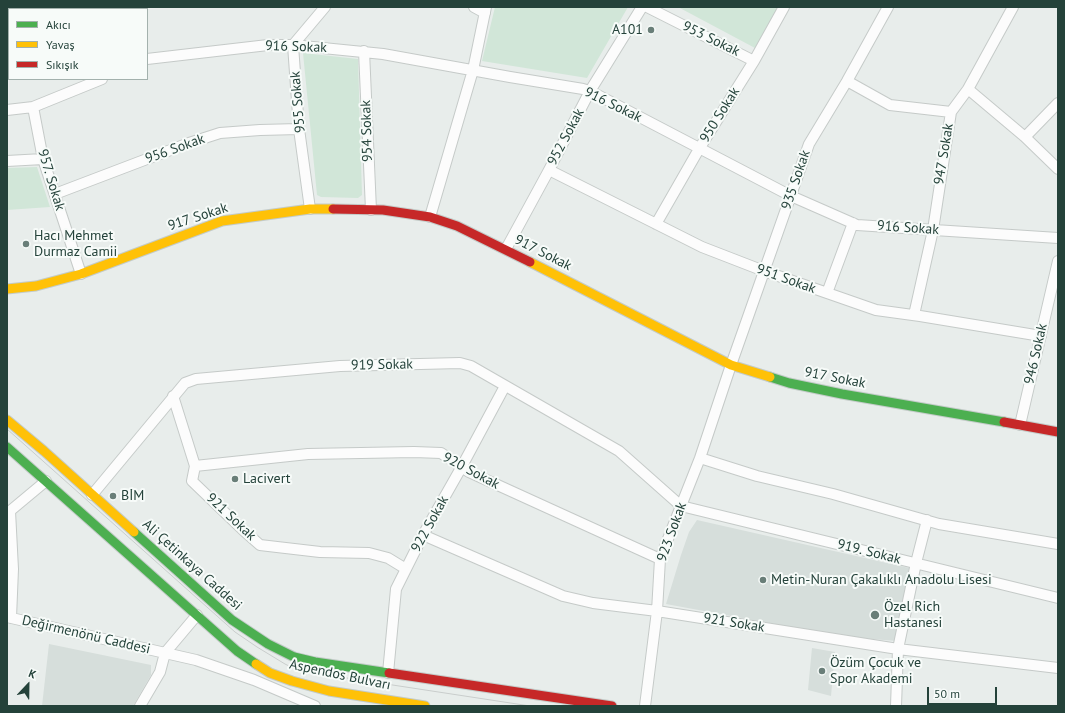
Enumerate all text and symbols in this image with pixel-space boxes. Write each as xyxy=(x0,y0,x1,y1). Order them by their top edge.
legend xyxy=(8,8,148,80)
text: Akıcı xyxy=(46,17,71,32)
street label: 953 Sokak xyxy=(679,18,743,60)
place label: A101 xyxy=(612,22,643,38)
marker: A101 xyxy=(646,25,656,35)
text: Yavaş xyxy=(46,37,75,52)
street label: 916 Sokak xyxy=(265,38,327,56)
text: Sıkışık xyxy=(46,57,79,72)
street label: 955 Sokak xyxy=(287,70,309,134)
street label: 916 Sokak xyxy=(581,84,645,126)
street label: 950 Sokak xyxy=(696,84,744,146)
street label: 954 Sokak xyxy=(358,100,376,162)
street label: 952 Sokak xyxy=(544,106,588,168)
street label: 947 Sokak xyxy=(931,122,957,186)
street label: 956 Sokak xyxy=(143,131,207,167)
street label: 957. Sokak xyxy=(34,147,68,213)
street label: 935 Sokak xyxy=(778,148,814,212)
street label: 917 Sokak xyxy=(166,199,230,235)
street label: 916 Sokak xyxy=(877,217,939,239)
place label: Hacı Mehmet Durmaz Camii xyxy=(34,228,117,260)
street label: 917 Sokak xyxy=(512,231,574,275)
marker: Hacı Mehmet Durmaz Camii xyxy=(21,239,31,249)
street label: 951 Sokak xyxy=(754,261,818,297)
street label: 946 Sokak xyxy=(1021,322,1051,386)
street label: 919 Sokak xyxy=(351,356,413,374)
street label: 917 Sokak xyxy=(803,364,867,392)
street label: 920 Sokak xyxy=(440,449,502,493)
place label: Lacivert xyxy=(243,471,291,487)
marker: Lacivert xyxy=(230,474,240,484)
place label: BİM xyxy=(121,488,144,504)
street label: 921 Sokak xyxy=(203,490,259,544)
marker: BİM xyxy=(108,491,118,501)
street label: 922 Sokak xyxy=(408,493,452,555)
street label: 923 Sokak xyxy=(654,500,690,564)
street label: Ali Çetinkaya Caddesi xyxy=(139,516,245,614)
street label: 919. Sokak xyxy=(835,536,903,568)
place label: Metin-Nuran Çakalıklı Anadolu Lisesi xyxy=(771,572,992,588)
marker: Metin-Nuran Çakalıklı Anadolu Lisesi xyxy=(758,575,768,585)
place label: Özel Rich Hastanesi xyxy=(884,599,942,632)
marker: Özel Rich Hastanesi xyxy=(869,609,881,621)
street label: 921 Sokak xyxy=(702,610,766,636)
street label: Değirmenönü Caddesi xyxy=(20,612,152,658)
place label: Özüm Çocuk ve Spor Akademi xyxy=(830,655,921,688)
street label: Aspendos Bulvarı xyxy=(288,656,392,694)
north arrow xyxy=(8,665,48,705)
text: K xyxy=(27,666,38,682)
marker: Özüm Çocuk ve Spor Akademi xyxy=(817,666,827,676)
scale bar xyxy=(929,679,999,705)
text: 50 m xyxy=(934,686,960,701)

